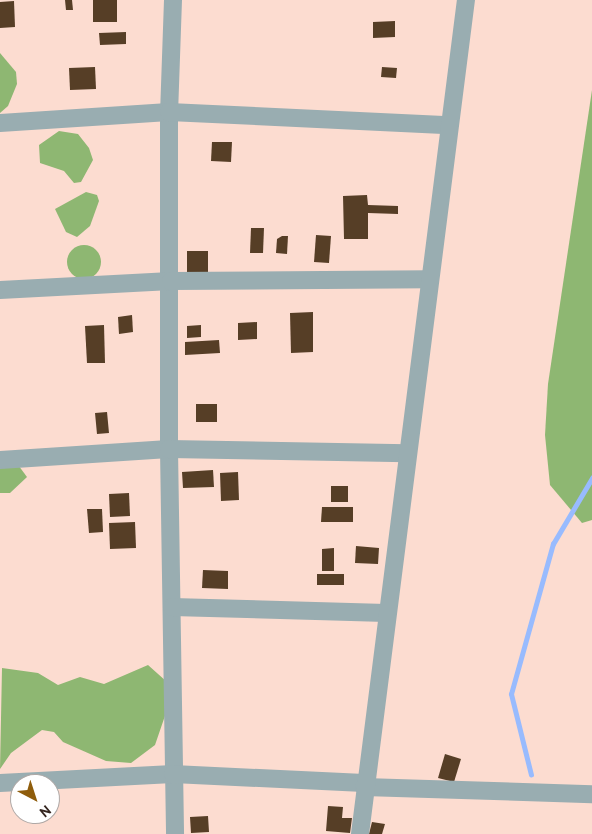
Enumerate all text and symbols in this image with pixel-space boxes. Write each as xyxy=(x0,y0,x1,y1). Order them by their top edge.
north arrow xyxy=(10,774,60,824)
text: N xyxy=(35,800,54,820)

